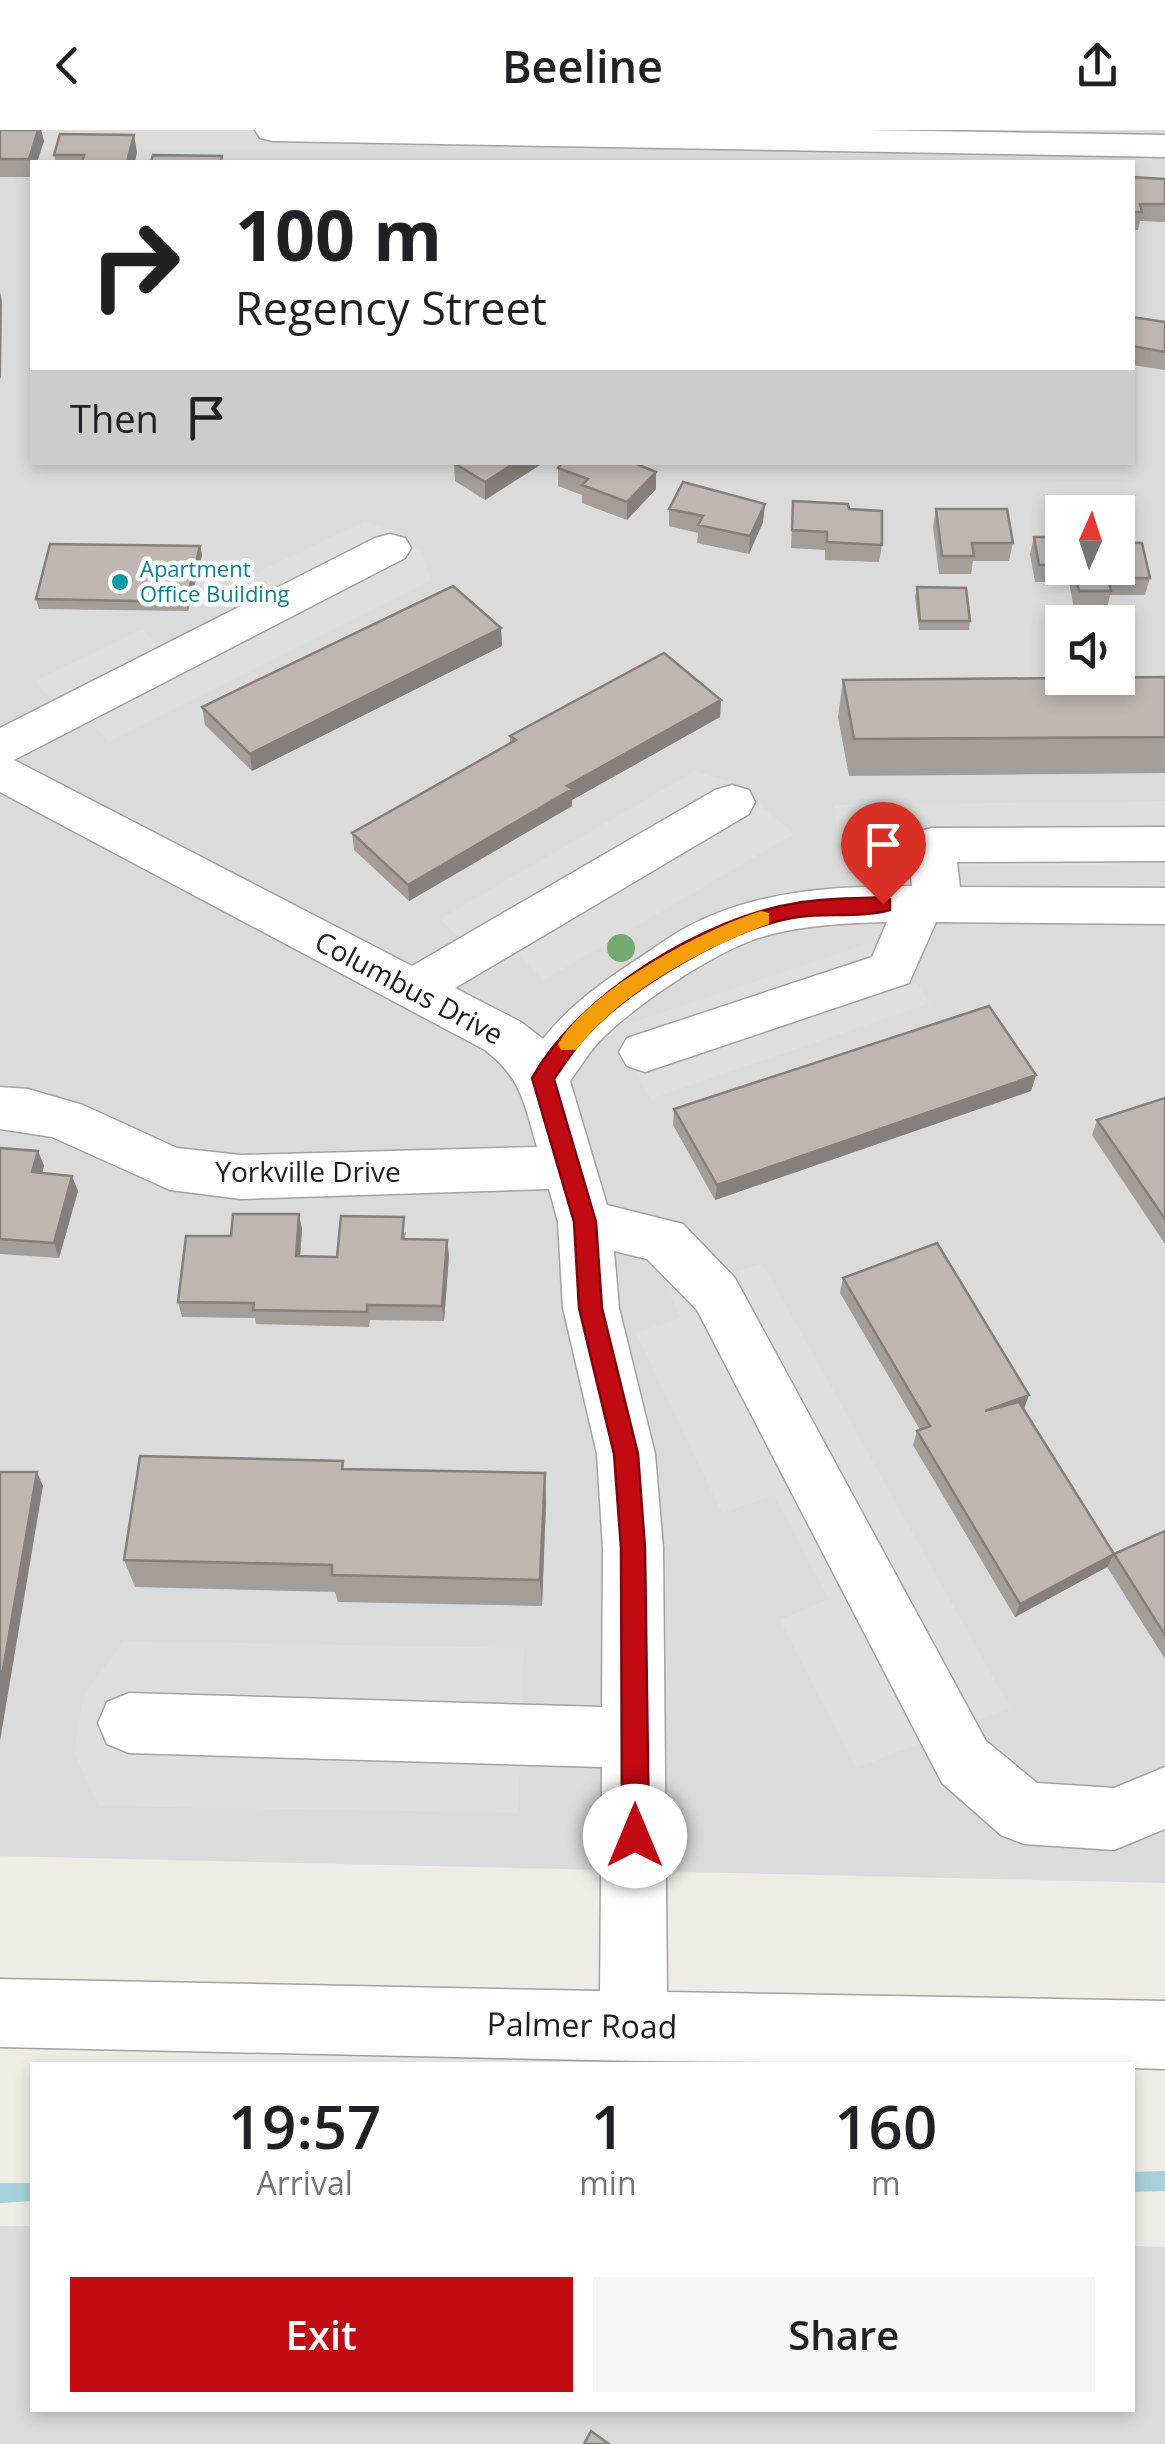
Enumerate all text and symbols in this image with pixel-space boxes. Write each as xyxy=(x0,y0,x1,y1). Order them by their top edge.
text: Beeline xyxy=(502,35,663,96)
icon: back xyxy=(40,38,95,93)
icon: share xyxy=(1070,38,1125,93)
text: 100 m xyxy=(235,186,442,282)
icon: right xyxy=(70,200,200,330)
text: Regency Street xyxy=(235,277,547,338)
icon: arrive xyxy=(179,390,234,445)
text: Then xyxy=(70,392,159,444)
north arrow xyxy=(1045,495,1135,585)
map controls xyxy=(1045,495,1135,695)
place label: Apartment Office Building xyxy=(140,553,289,608)
marker: Apartment Office Building xyxy=(109,571,131,593)
button: sound xyxy=(1045,605,1135,695)
pin xyxy=(841,802,926,905)
icon: arrive xyxy=(856,817,911,872)
street label: Columbus Drive xyxy=(309,921,510,1053)
street label: Yorkville Drive xyxy=(215,1152,401,1190)
position arrow xyxy=(583,1784,687,1888)
street label: Palmer Road xyxy=(486,2001,678,2048)
text: 19:57 xyxy=(228,2085,381,2167)
text: 1 xyxy=(591,2085,625,2167)
text: 160 xyxy=(834,2085,937,2167)
text: Arrival xyxy=(256,2161,353,2204)
text: min xyxy=(579,2161,637,2204)
text: m xyxy=(871,2161,901,2204)
button: Exit xyxy=(70,2277,573,2392)
button: Share xyxy=(593,2277,1095,2392)

